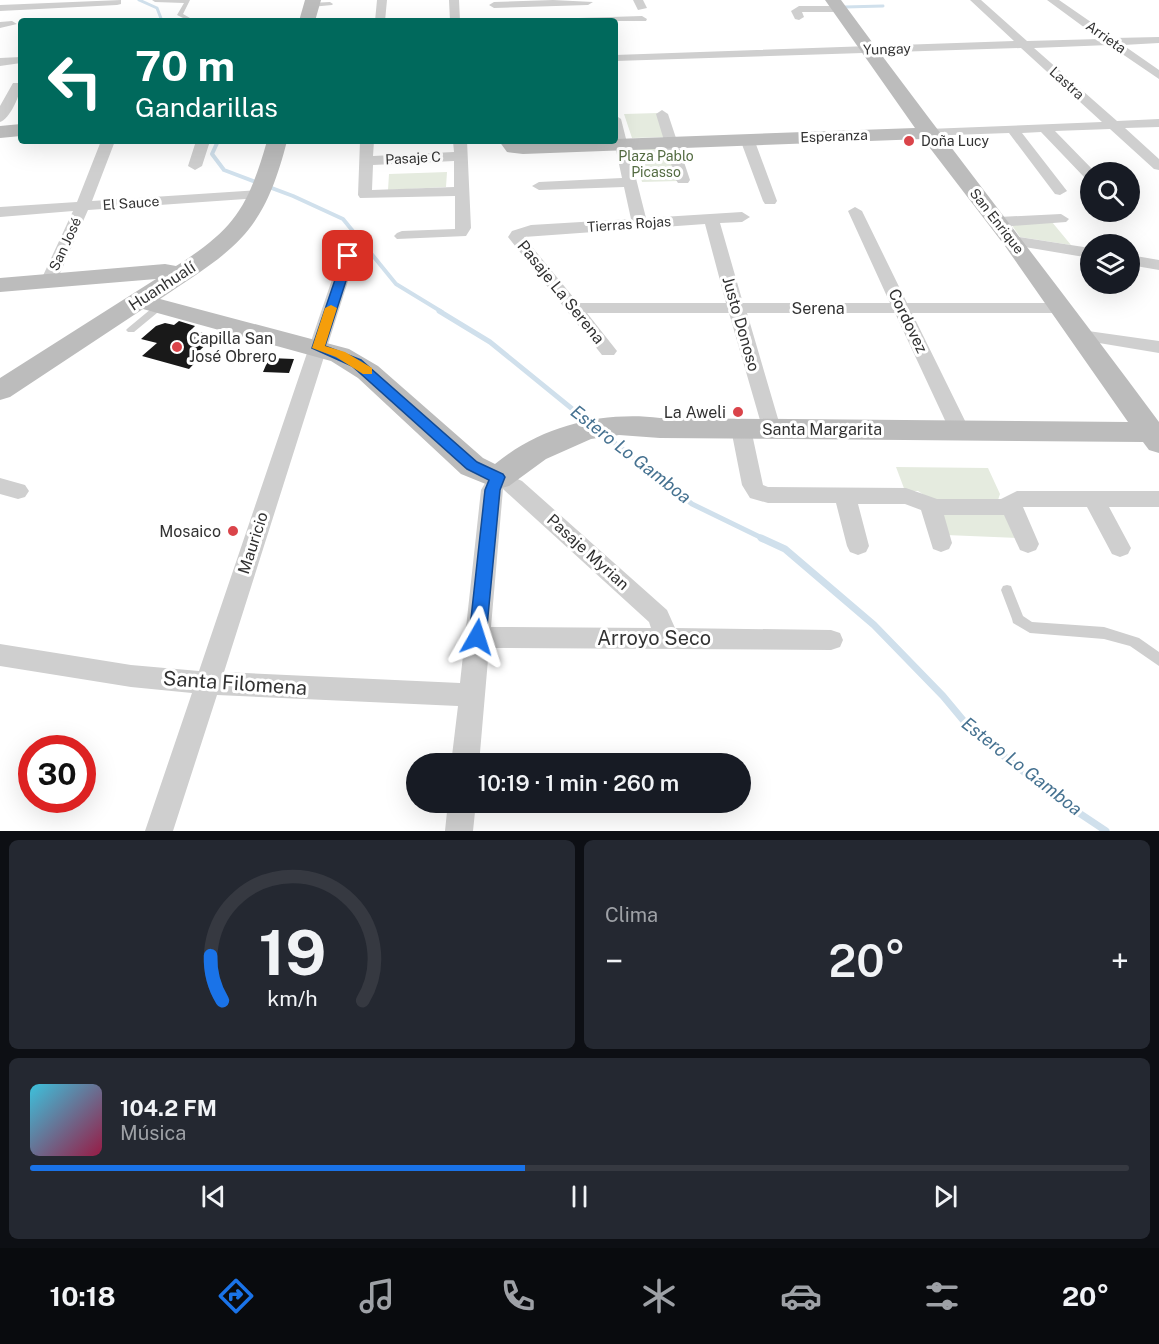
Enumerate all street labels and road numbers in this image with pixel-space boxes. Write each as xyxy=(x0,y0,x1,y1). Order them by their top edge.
street label: Arrieta xyxy=(1083,18,1129,56)
street label: Yungay xyxy=(863,40,912,58)
street label: Lastra xyxy=(1046,63,1088,103)
street label: Esperanza xyxy=(800,127,868,145)
street label: Pasaje C xyxy=(385,149,441,167)
street label: San Enrique xyxy=(967,185,1027,257)
street label: El Sauce xyxy=(102,193,160,213)
street label: Tierras Rojas xyxy=(586,213,672,235)
street label: San José xyxy=(46,215,84,273)
street label: Pasaje La Serena xyxy=(513,236,609,348)
street label: Huanhualí xyxy=(125,257,200,315)
street label: Justo Donoso xyxy=(718,274,764,374)
street label: Cordovez xyxy=(884,286,932,356)
street label: Serena xyxy=(791,299,845,318)
street label: Santa Margarita xyxy=(762,420,882,439)
street label: Mauricio xyxy=(234,510,272,576)
street label: Pasaje Myrian xyxy=(543,510,633,594)
street label: Arroyo Seco xyxy=(597,626,711,650)
street label: Santa Filomena xyxy=(162,666,308,700)

